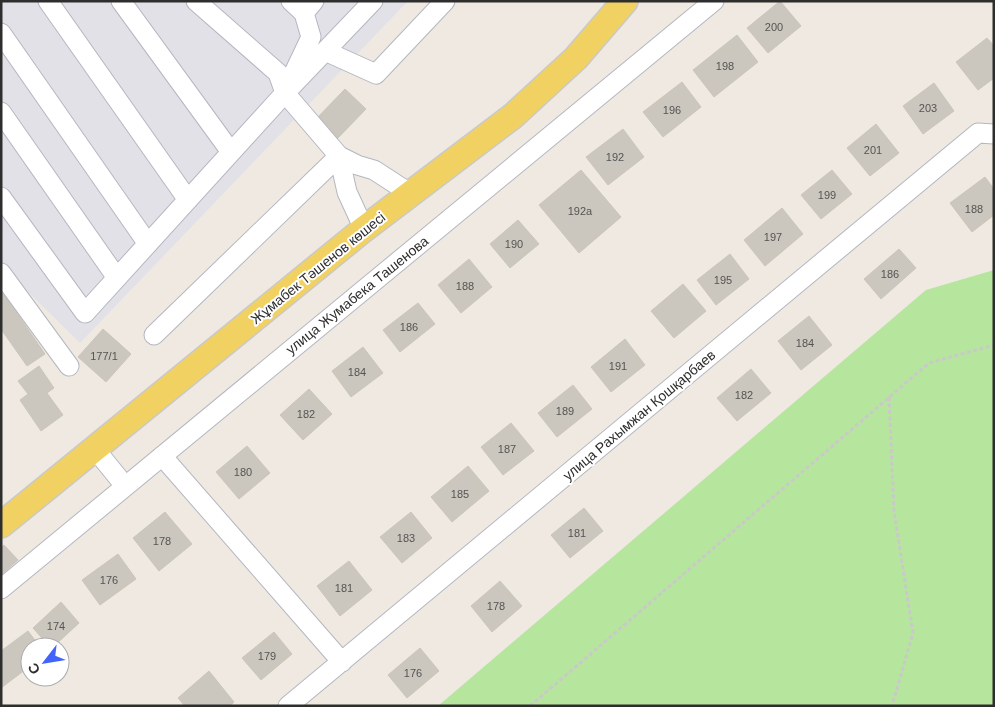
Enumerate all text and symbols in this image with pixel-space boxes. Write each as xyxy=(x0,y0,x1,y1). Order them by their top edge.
house number: 200 xyxy=(765,21,783,33)
house number: 198 xyxy=(716,60,734,72)
house number: 203 xyxy=(919,102,937,114)
house number: 196 xyxy=(663,104,681,116)
house number: 201 xyxy=(864,144,882,156)
house number: 192 xyxy=(606,151,624,163)
house number: 199 xyxy=(818,189,836,201)
house number: 188 xyxy=(965,203,983,215)
house number: 192а xyxy=(568,205,593,217)
street label: Жұмабек Тәшенов көшесі xyxy=(248,209,388,327)
house number: 197 xyxy=(764,231,782,243)
street label: улица Жумабека Ташенова xyxy=(283,232,432,357)
house number: 190 xyxy=(505,238,523,250)
house number: 186 xyxy=(881,268,899,280)
house number: 195 xyxy=(714,274,732,286)
house number: 188 xyxy=(456,280,474,292)
house number: 186 xyxy=(400,321,418,333)
house number: 184 xyxy=(796,337,814,349)
street label: улица Рахымжан Қошқарбаев xyxy=(560,346,718,484)
house number: 177/1 xyxy=(90,350,118,362)
house number: 191 xyxy=(609,360,627,372)
house number: 184 xyxy=(348,366,366,378)
house number: 182 xyxy=(735,389,753,401)
house number: 189 xyxy=(556,405,574,417)
house number: 182 xyxy=(297,408,315,420)
house number: 187 xyxy=(498,443,516,455)
house number: 180 xyxy=(234,466,252,478)
house number: 185 xyxy=(451,488,469,500)
house number: 181 xyxy=(568,527,586,539)
house number: 183 xyxy=(397,532,415,544)
house number: 178 xyxy=(153,535,171,547)
house number: 176 xyxy=(100,574,118,586)
house number: 181 xyxy=(335,582,353,594)
house number: 178 xyxy=(487,600,505,612)
house number: 174 xyxy=(47,620,65,632)
north arrow xyxy=(20,637,70,687)
house number: 179 xyxy=(258,650,276,662)
text: С xyxy=(24,660,43,677)
house number: 176 xyxy=(404,667,422,679)

